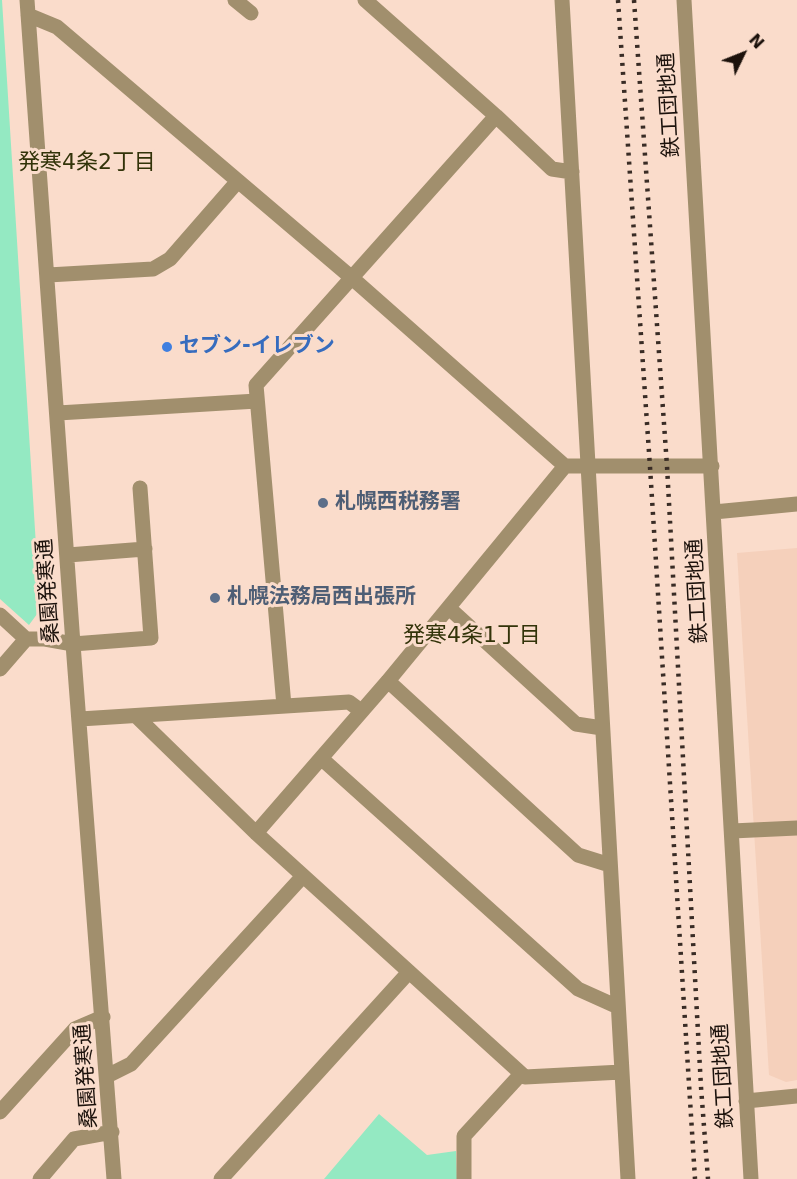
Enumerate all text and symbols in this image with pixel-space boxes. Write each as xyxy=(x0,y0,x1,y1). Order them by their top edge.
north arrow xyxy=(713,24,773,84)
text: N xyxy=(745,30,768,53)
street label: 鉄工団地通 xyxy=(655,52,685,158)
district label: 発寒4条2丁目 xyxy=(18,150,156,176)
place label: セブン-イレブン xyxy=(179,334,335,360)
marker: セブン-イレブン xyxy=(160,340,174,354)
place label: 札幌西税務署 xyxy=(335,490,461,516)
marker: 札幌西税務署 xyxy=(316,496,330,510)
street label: 桑園発寒通 xyxy=(33,538,65,644)
street label: 鉄工団地通 xyxy=(683,538,713,644)
place label: 札幌法務局西出張所 xyxy=(227,585,416,611)
marker: 札幌法務局西出張所 xyxy=(208,591,222,605)
district label: 発寒4条1丁目 xyxy=(403,623,541,649)
street label: 桑園発寒通 xyxy=(71,1023,103,1129)
street label: 鉄工団地通 xyxy=(709,1023,739,1129)

